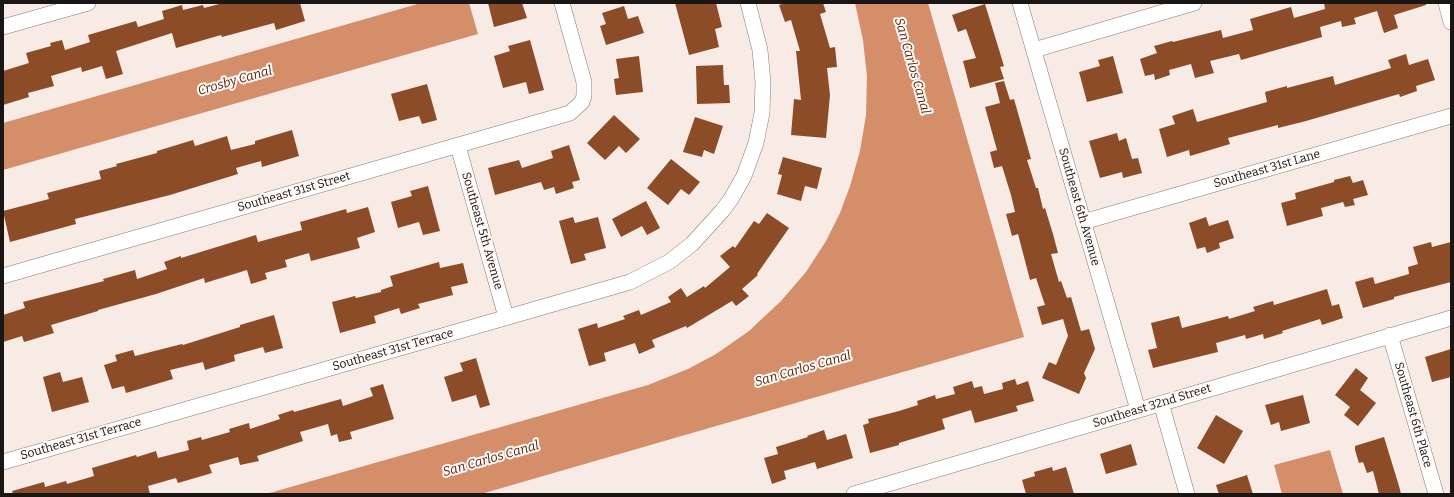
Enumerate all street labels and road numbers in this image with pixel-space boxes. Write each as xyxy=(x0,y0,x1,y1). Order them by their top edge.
street label: Southeast 6th Avenue xyxy=(1055,146,1103,268)
street label: Southeast 31st Lane xyxy=(1212,147,1322,191)
street label: Southeast 31st Street xyxy=(236,169,352,215)
street label: Southeast 5th Avenue xyxy=(458,171,506,291)
street label: Southeast 31st Terrace xyxy=(331,326,455,374)
street label: Southeast 6th Place xyxy=(1391,361,1435,469)
street label: Southeast 32nd Street xyxy=(1091,381,1213,431)
street label: Southeast 31st Terrace xyxy=(19,415,143,463)

